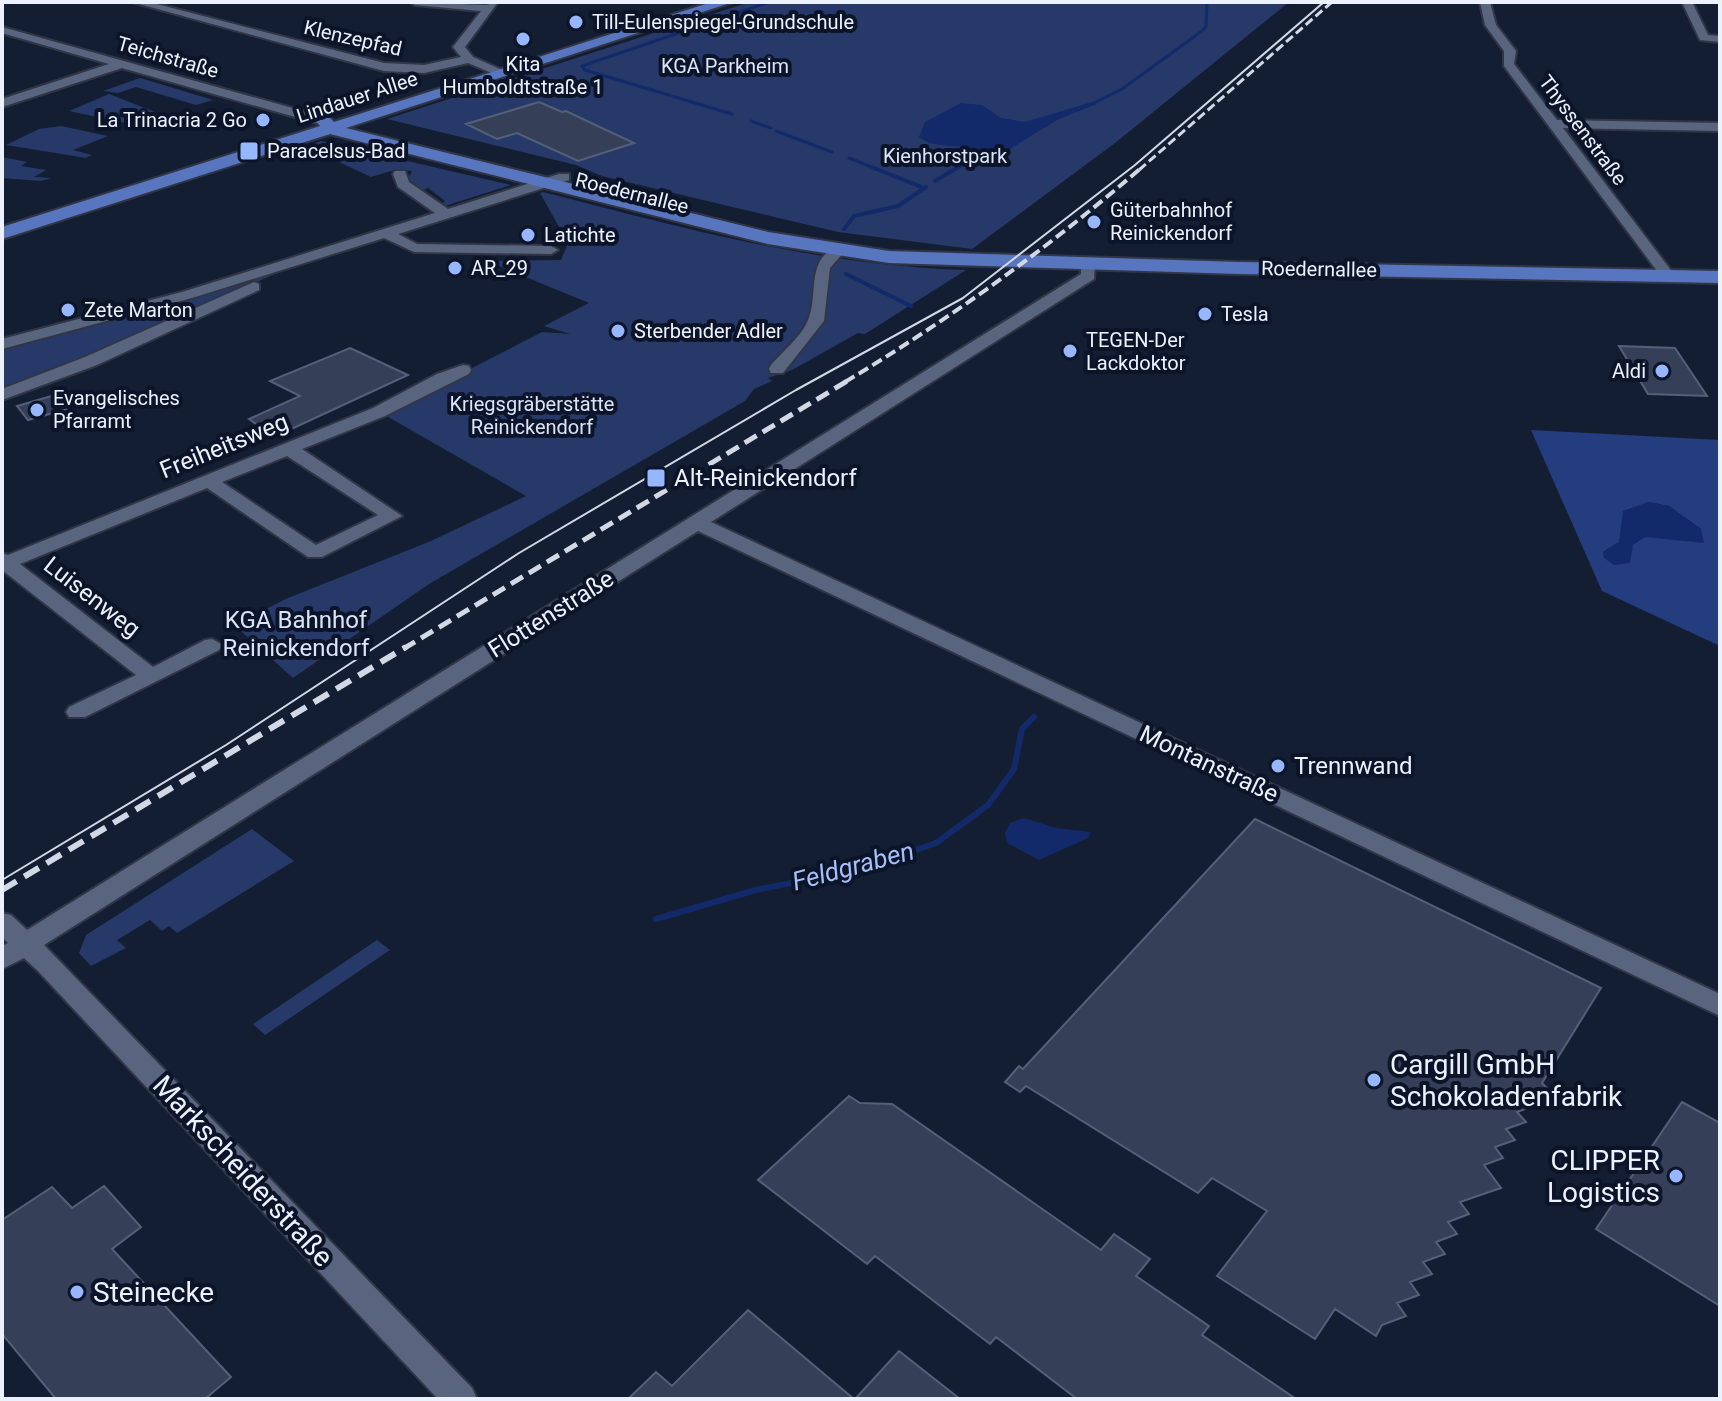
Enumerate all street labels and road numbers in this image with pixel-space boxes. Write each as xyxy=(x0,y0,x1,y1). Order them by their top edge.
street label: Klenzepfad xyxy=(302,15,404,61)
street label: Teichstraße xyxy=(114,31,222,83)
street label: Lindauer Allee xyxy=(293,66,421,128)
street label: Thyssenstraße xyxy=(1534,70,1632,190)
street label: Roedernallee xyxy=(573,167,691,219)
street label: Roedernallee xyxy=(1261,256,1377,282)
street label: Freiheitsweg xyxy=(156,408,292,484)
street label: Luisenweg xyxy=(38,551,146,643)
street label: Flottenstraße xyxy=(483,564,619,664)
street label: Montanstraße xyxy=(1135,720,1283,808)
street label: Markscheiderstraße xyxy=(146,1069,340,1273)

